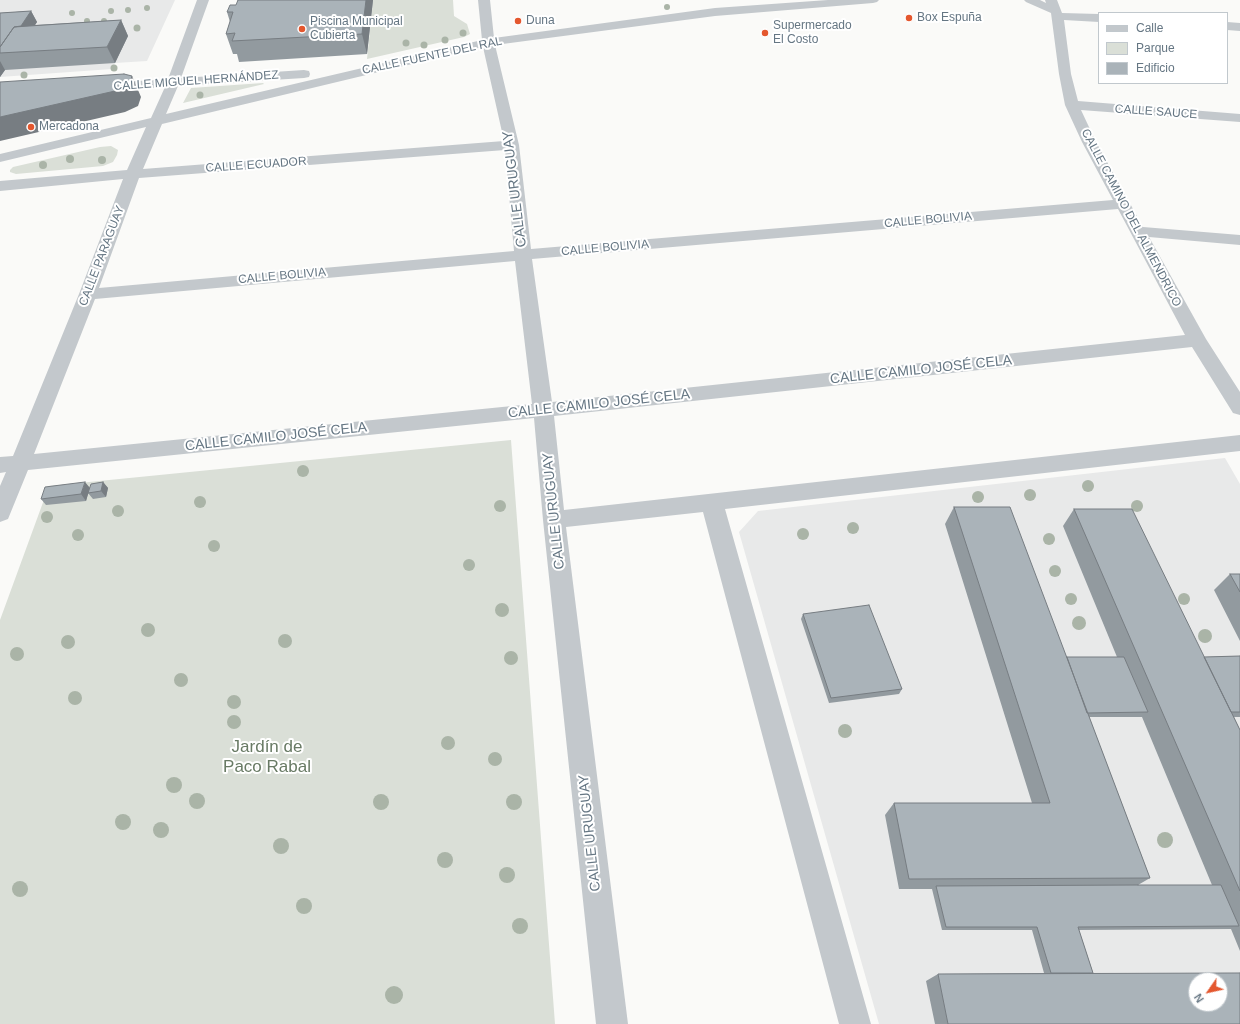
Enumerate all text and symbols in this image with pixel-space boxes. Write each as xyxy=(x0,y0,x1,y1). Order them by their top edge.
place label: Box Espuña xyxy=(917,11,982,25)
legend xyxy=(1098,12,1228,84)
marker: Box Espuña xyxy=(904,13,914,23)
place label: Duna xyxy=(526,14,555,28)
place label: Piscina Municipal Cubierta xyxy=(310,15,403,43)
marker: Duna xyxy=(513,16,523,26)
place label: Supermercado El Costo xyxy=(773,19,852,47)
text: Calle xyxy=(1136,21,1163,35)
marker: Piscina Municipal Cubierta xyxy=(297,24,307,34)
marker: Supermercado El Costo xyxy=(760,28,770,38)
street label: CALLE FUENTE DEL RAL xyxy=(361,34,503,78)
text: Parque xyxy=(1136,41,1175,55)
text: Edificio xyxy=(1136,61,1175,75)
street label: CALLE MIGUEL HERNÁNDEZ xyxy=(113,68,279,94)
street label: CALLE SAUCE xyxy=(1114,102,1198,122)
place label: Mercadona xyxy=(39,120,99,134)
marker: Mercadona xyxy=(26,122,36,132)
street label: CALLE CAMINO DEL ALMENDRICO xyxy=(1078,127,1184,309)
street label: CALLE URUGUAY xyxy=(500,130,530,248)
street label: CALLE ECUADOR xyxy=(205,154,307,176)
street label: CALLE PARAGUAY xyxy=(76,204,128,308)
street label: CALLE BOLIVIA xyxy=(884,209,972,231)
street label: CALLE BOLIVIA xyxy=(561,237,649,259)
street label: CALLE BOLIVIA xyxy=(238,265,326,287)
street label: CALLE CAMILO JOSÉ CELA xyxy=(829,352,1013,388)
street label: CALLE CAMILO JOSÉ CELA xyxy=(507,386,691,422)
street label: CALLE CAMILO JOSÉ CELA xyxy=(184,419,368,455)
street label: CALLE URUGUAY xyxy=(540,452,568,570)
park label: Jardín de Paco Rabal xyxy=(223,737,311,777)
street label: CALLE URUGUAY xyxy=(576,774,604,892)
north arrow xyxy=(1188,972,1228,1012)
text: N xyxy=(1192,992,1206,1005)

